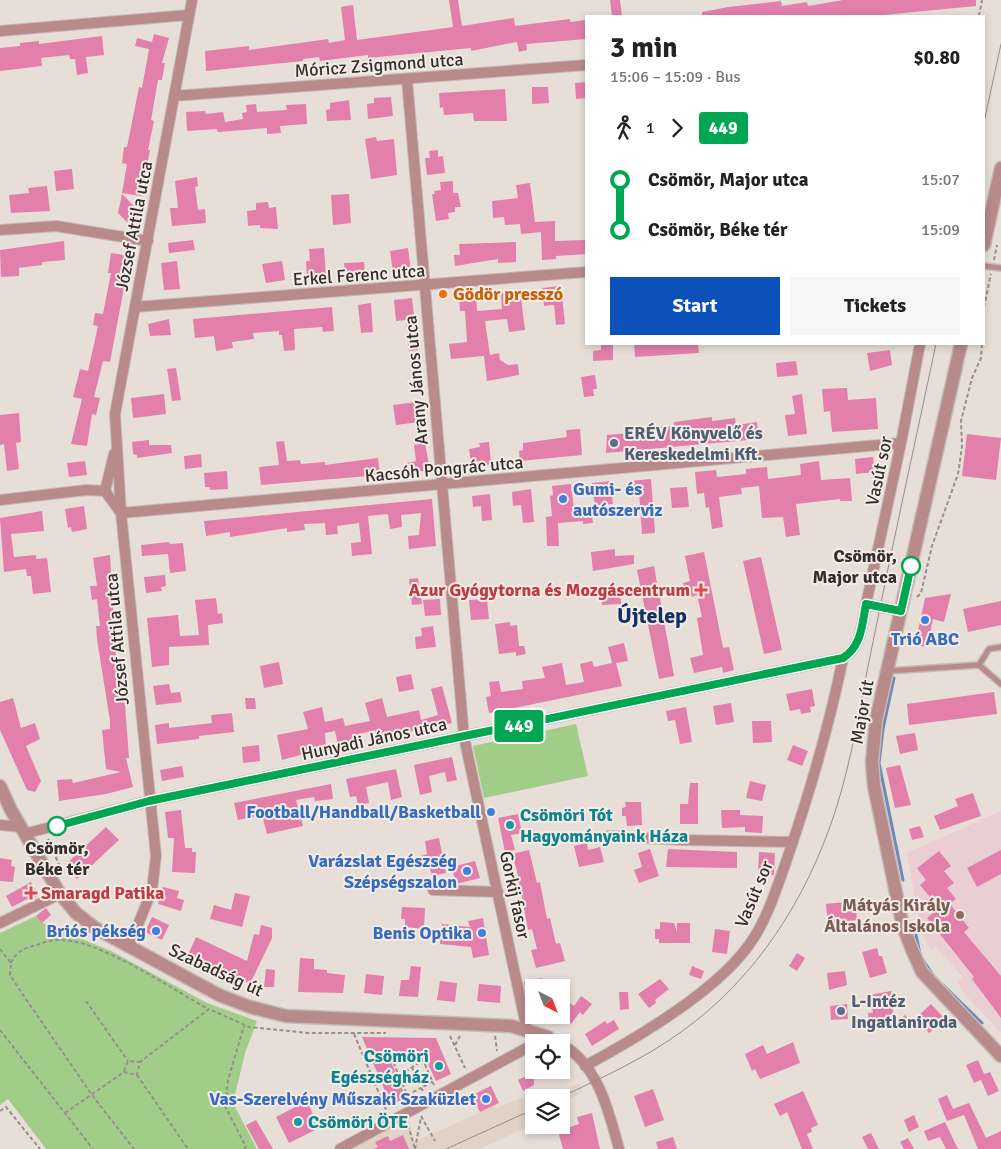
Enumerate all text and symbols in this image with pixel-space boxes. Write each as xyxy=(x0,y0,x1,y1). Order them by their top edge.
text: 3 min xyxy=(610,31,678,65)
text: $0.80 xyxy=(914,46,960,70)
street label: Móricz Zsigmond utca xyxy=(294,48,464,82)
text: 15:06 – 15:09 · Bus xyxy=(610,67,741,87)
icon: walk xyxy=(610,114,638,142)
icon: forward xyxy=(663,114,691,142)
text: 449 xyxy=(709,117,738,139)
text: 1 xyxy=(646,118,655,138)
street label: József Attila utca xyxy=(111,159,157,293)
text: Csömör, Major utca xyxy=(648,168,808,192)
text: 15:07 xyxy=(921,170,960,190)
text: Csömör, Béke tér xyxy=(648,218,788,242)
text: 15:09 xyxy=(921,220,960,240)
street label: Erkel Ferenc utca xyxy=(292,259,426,291)
button: Start xyxy=(610,277,780,335)
button: Tickets xyxy=(790,277,960,335)
place label: Gödör presszó xyxy=(453,283,563,305)
marker: Gödör presszó xyxy=(437,288,449,300)
street label: Arany János utca xyxy=(399,314,433,446)
place label: ERÉV Könyvelő és Kereskedelmi Kft. xyxy=(624,422,763,465)
street label: Vasút sor xyxy=(861,434,897,508)
marker: ERÉV Könyvelő és Kereskedelmi Kft. xyxy=(608,437,620,449)
street label: Kacsóh Pongrác utca xyxy=(364,451,524,487)
place label: Gumi- és autószerviz xyxy=(573,478,662,521)
marker: Gumi- és autószerviz xyxy=(557,493,569,505)
place label: Csömör, Major utca xyxy=(812,545,897,588)
marker: Csömör, Major utca xyxy=(901,556,921,576)
street label: József Attila utca xyxy=(100,572,134,706)
place label: Azur Gyógytorna és Mozgáscentrum xyxy=(409,579,690,601)
marker: Azur Gyógytorna és Mozgáscentrum xyxy=(694,583,708,597)
district label: Újtelep xyxy=(617,602,687,629)
marker: Trió ABC xyxy=(919,614,931,626)
place label: Trió ABC xyxy=(891,628,959,650)
street label: Major út xyxy=(846,678,878,746)
line badge: 449 xyxy=(490,710,548,742)
street label: Hunyadi János utca xyxy=(299,713,449,765)
text: 449 xyxy=(504,715,534,737)
place label: Football/Handball/Basketball xyxy=(246,801,481,823)
place label: Csömöri Tót Hagyományaink Háza xyxy=(520,804,688,847)
marker: Football/Handball/Basketball xyxy=(485,806,497,818)
marker: Csömör, Béke tér xyxy=(47,816,67,836)
marker: Csömöri Tót Hagyományaink Háza xyxy=(504,819,516,831)
place label: Csömör, Béke tér xyxy=(25,837,90,880)
street label: Gorkij fasor xyxy=(495,849,535,941)
place label: Varázslat Egészség Szépségszalon xyxy=(308,850,457,893)
street label: Vasút sor xyxy=(730,857,778,931)
marker: Varázslat Egészség Szépségszalon xyxy=(461,865,473,877)
place label: Smaragd Patika xyxy=(41,882,164,904)
marker: Smaragd Patika xyxy=(25,887,37,899)
place label: Mátyás Király Általános Iskola xyxy=(824,894,950,937)
marker: Mátyás Király Általános Iskola xyxy=(954,909,966,921)
place label: Briós pékség xyxy=(46,920,146,942)
place label: Benis Optika xyxy=(372,922,472,944)
marker: Briós pékség xyxy=(150,925,162,937)
marker: Benis Optika xyxy=(476,927,488,939)
street label: Szabadság út xyxy=(165,939,267,1001)
north arrow xyxy=(525,979,570,1024)
map controls xyxy=(525,979,570,1134)
place label: L-Intéz Ingatlaniroda xyxy=(851,990,957,1033)
marker: L-Intéz Ingatlaniroda xyxy=(835,1005,847,1017)
button: locate xyxy=(525,1034,570,1079)
place label: Csömöri Egészségház xyxy=(331,1045,429,1088)
marker: Csömöri Egészségház xyxy=(433,1060,445,1072)
place label: Vas-Szerelvény Műszaki Szaküzlet xyxy=(209,1088,476,1110)
button: layers xyxy=(525,1089,570,1134)
marker: Vas-Szerelvény Műszaki Szaküzlet xyxy=(480,1093,492,1105)
place label: Csömöri ÖTE xyxy=(308,1111,408,1133)
marker: Csömöri ÖTE xyxy=(292,1116,304,1128)

